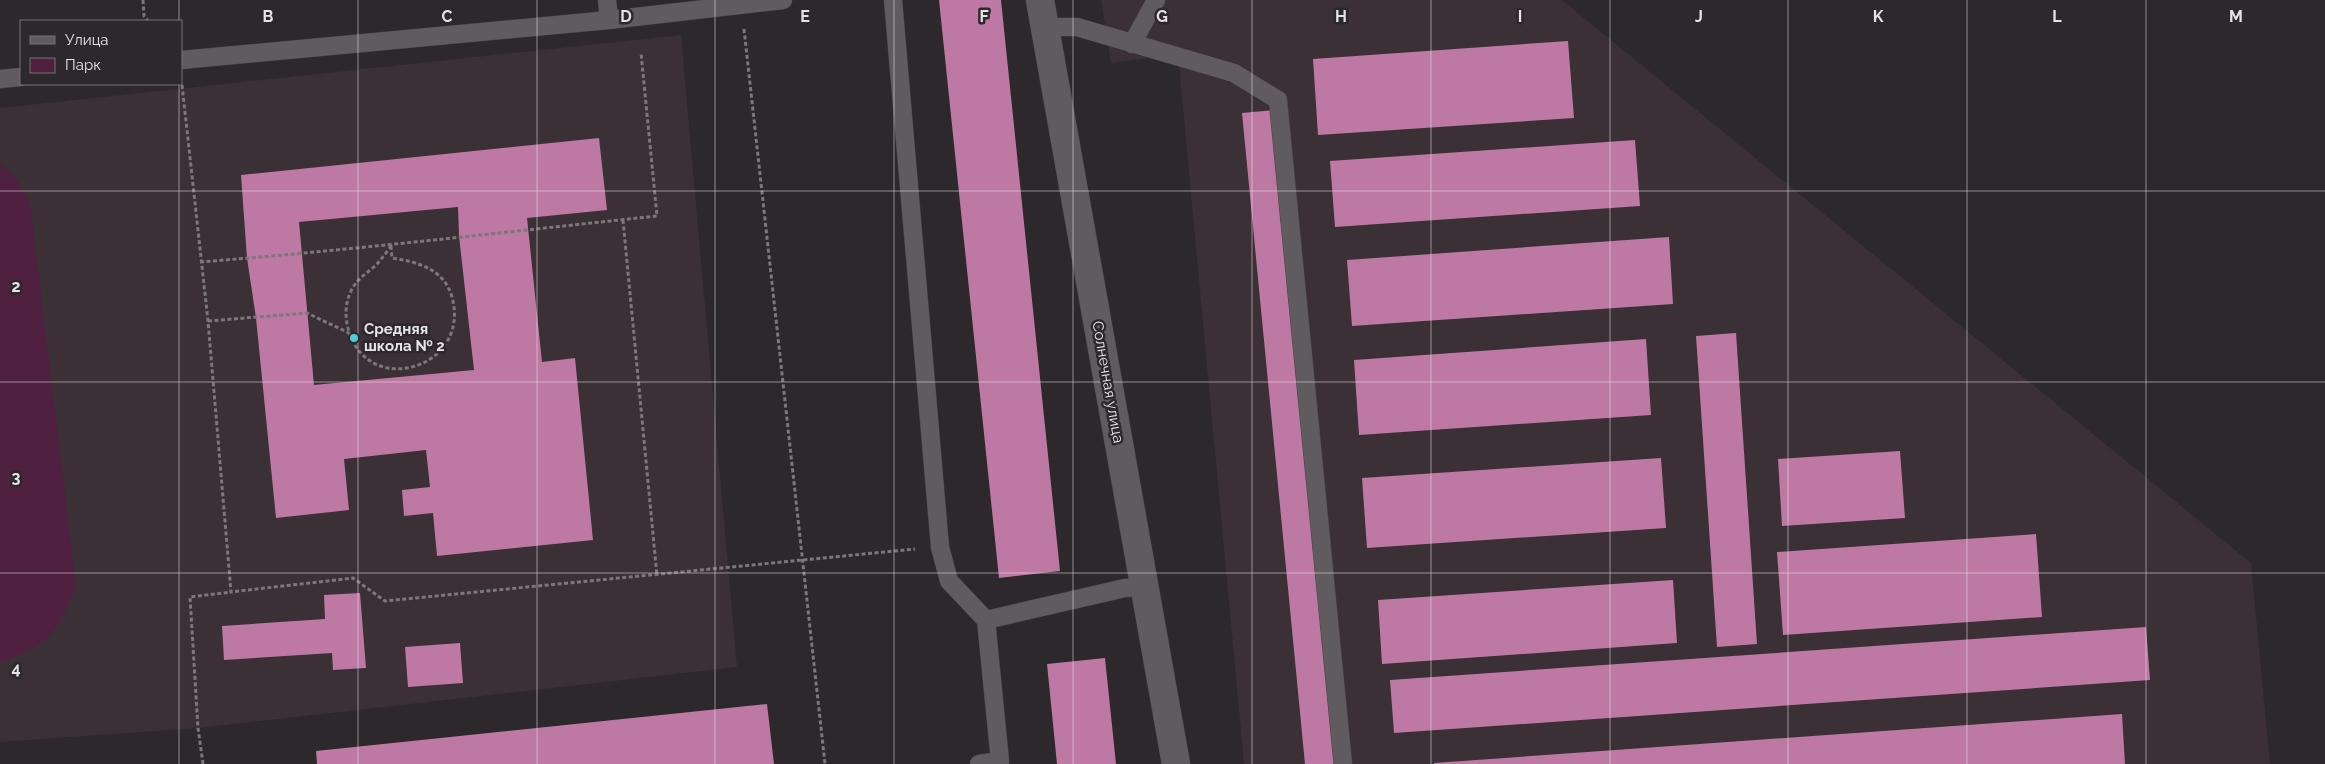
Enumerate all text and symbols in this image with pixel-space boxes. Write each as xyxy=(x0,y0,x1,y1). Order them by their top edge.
text: B xyxy=(263,7,274,26)
text: C xyxy=(442,7,453,26)
text: D xyxy=(620,7,632,26)
text: E xyxy=(800,7,810,26)
text: F xyxy=(979,7,989,26)
text: G xyxy=(1156,7,1168,26)
text: H xyxy=(1335,7,1347,26)
text: I xyxy=(1518,7,1522,26)
text: J xyxy=(1695,7,1703,26)
text: K xyxy=(1873,7,1884,26)
text: L xyxy=(2052,7,2062,26)
text: M xyxy=(2229,7,2243,26)
legend xyxy=(20,20,182,85)
text: Улица xyxy=(65,31,109,49)
text: Парк xyxy=(65,56,101,74)
text: 2 xyxy=(11,277,21,296)
place label: Средняя школа № 2 xyxy=(364,320,445,355)
street label: Солнечная улица xyxy=(1088,320,1128,444)
marker: Средняя школа № 2 xyxy=(348,332,360,344)
text: 3 xyxy=(12,468,21,487)
text: 4 xyxy=(11,659,21,678)

